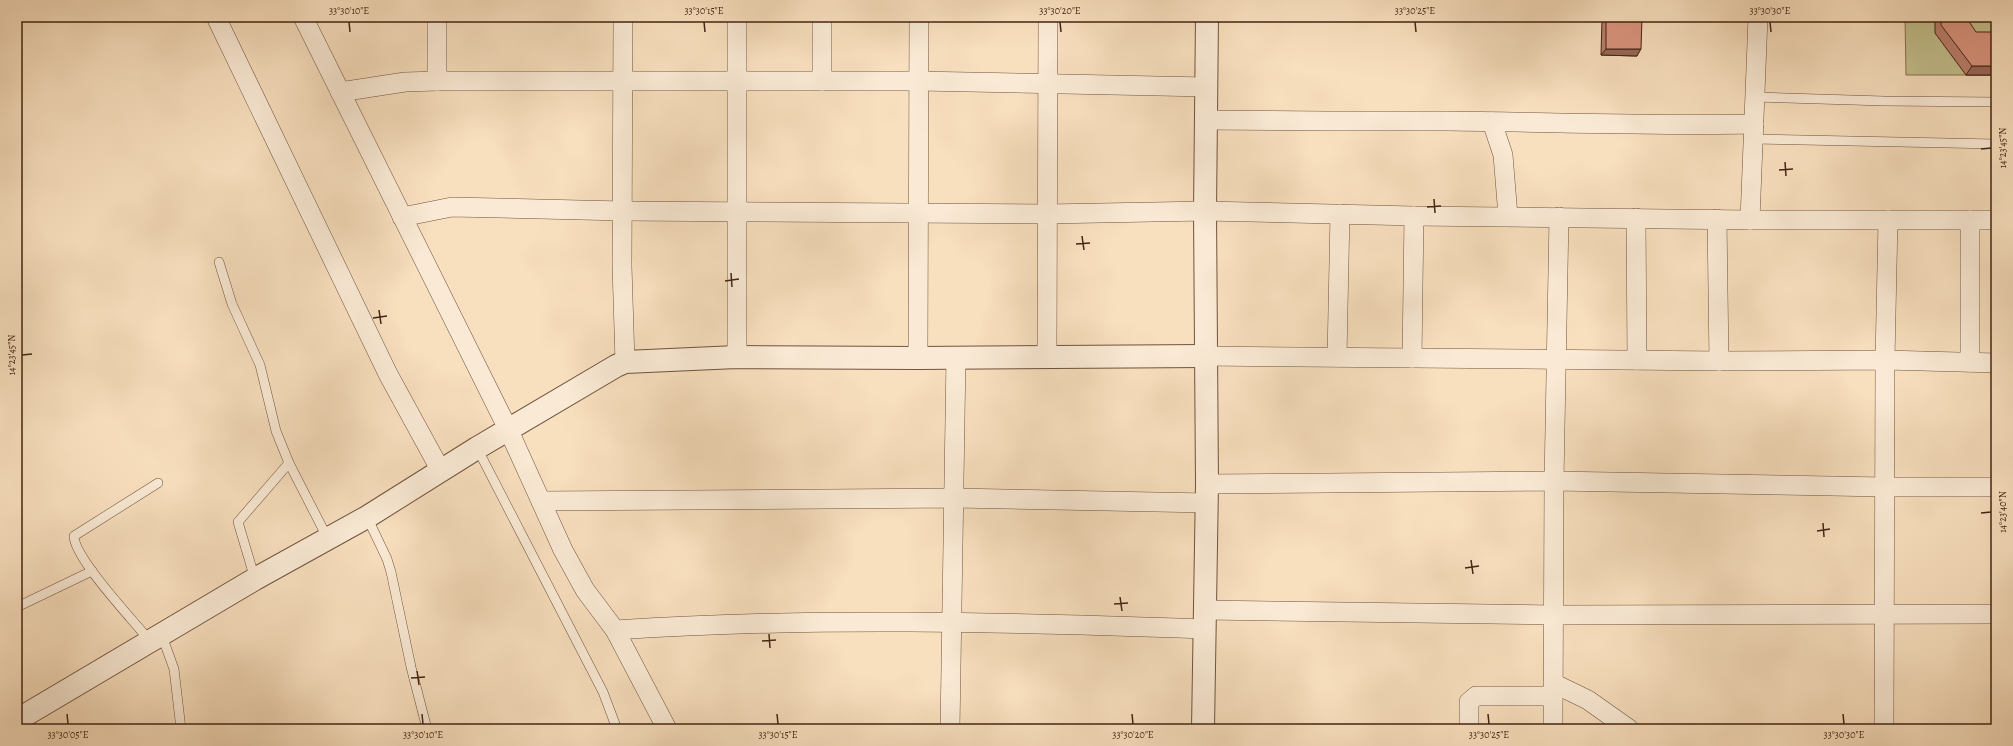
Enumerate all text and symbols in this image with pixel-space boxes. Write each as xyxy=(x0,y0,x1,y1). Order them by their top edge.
text: 33°30'10"E xyxy=(329,4,369,17)
text: 33°30'15"E xyxy=(684,4,724,17)
text: 33°30'20"E xyxy=(1039,4,1081,17)
text: 33°30'25"E xyxy=(1395,4,1435,17)
text: 33°30'30"E xyxy=(1750,4,1791,17)
text: 14°23'45"N xyxy=(1996,128,2009,168)
text: 14°23'45"N xyxy=(5,335,18,375)
text: 14°23'40"N xyxy=(1996,491,2009,533)
text: 33°30'05"E xyxy=(47,728,89,741)
text: 33°30'10"E xyxy=(403,728,443,741)
text: 33°30'15"E xyxy=(758,728,798,741)
text: 33°30'20"E xyxy=(1112,728,1154,741)
text: 33°30'25"E xyxy=(1469,728,1509,741)
text: 33°30'30"E xyxy=(1824,728,1865,741)

